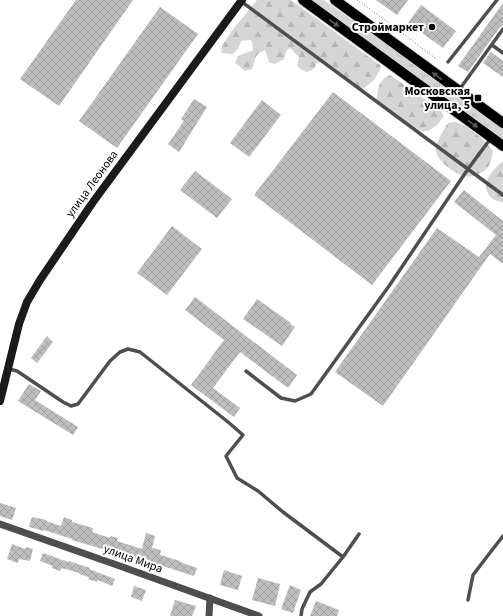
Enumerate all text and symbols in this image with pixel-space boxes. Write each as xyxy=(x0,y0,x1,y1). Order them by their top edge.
one-way arrow xyxy=(329,19,340,27)
place label: Строймаркет xyxy=(352,19,424,36)
marker: Строймаркет xyxy=(427,22,437,32)
one-way arrow xyxy=(432,71,443,80)
place label: Московская улица, 5 xyxy=(404,83,470,114)
marker: Московская улица, 5 xyxy=(473,93,483,103)
one-way arrow xyxy=(468,120,479,128)
street label: улица Леонова xyxy=(62,147,122,221)
street label: улица Мира xyxy=(101,540,165,578)

